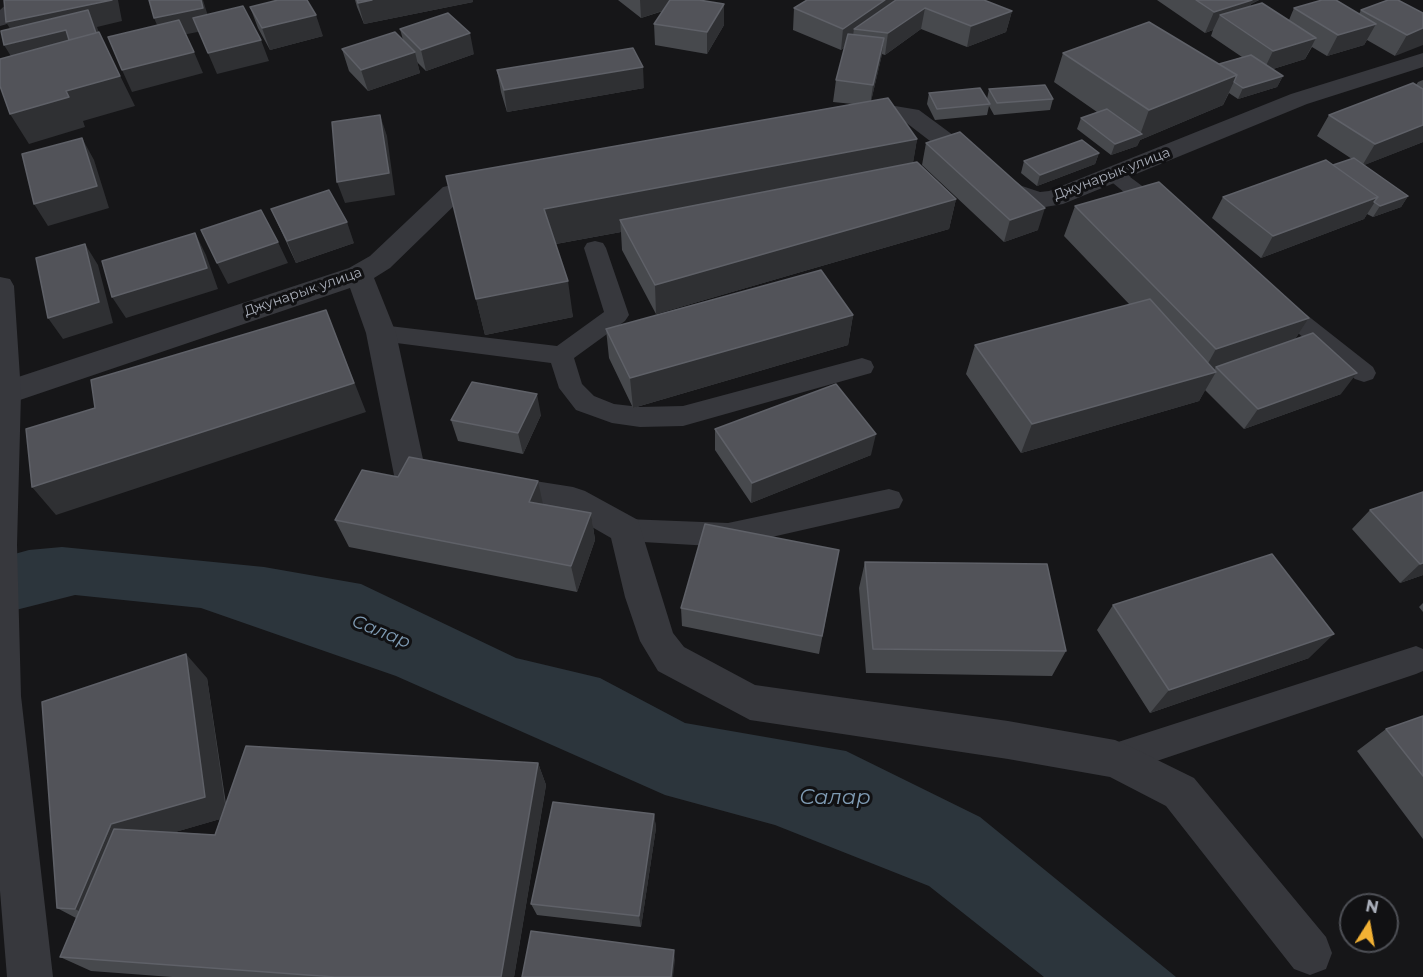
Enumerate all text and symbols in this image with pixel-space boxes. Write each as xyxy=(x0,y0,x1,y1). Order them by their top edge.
street label: Джунарык улица xyxy=(1051,144,1173,204)
street label: Джунарык улица xyxy=(242,264,364,320)
water label: Салар xyxy=(348,610,414,654)
water label: Салар xyxy=(799,785,871,811)
north arrow xyxy=(1339,893,1399,953)
text: N xyxy=(1364,896,1380,917)

